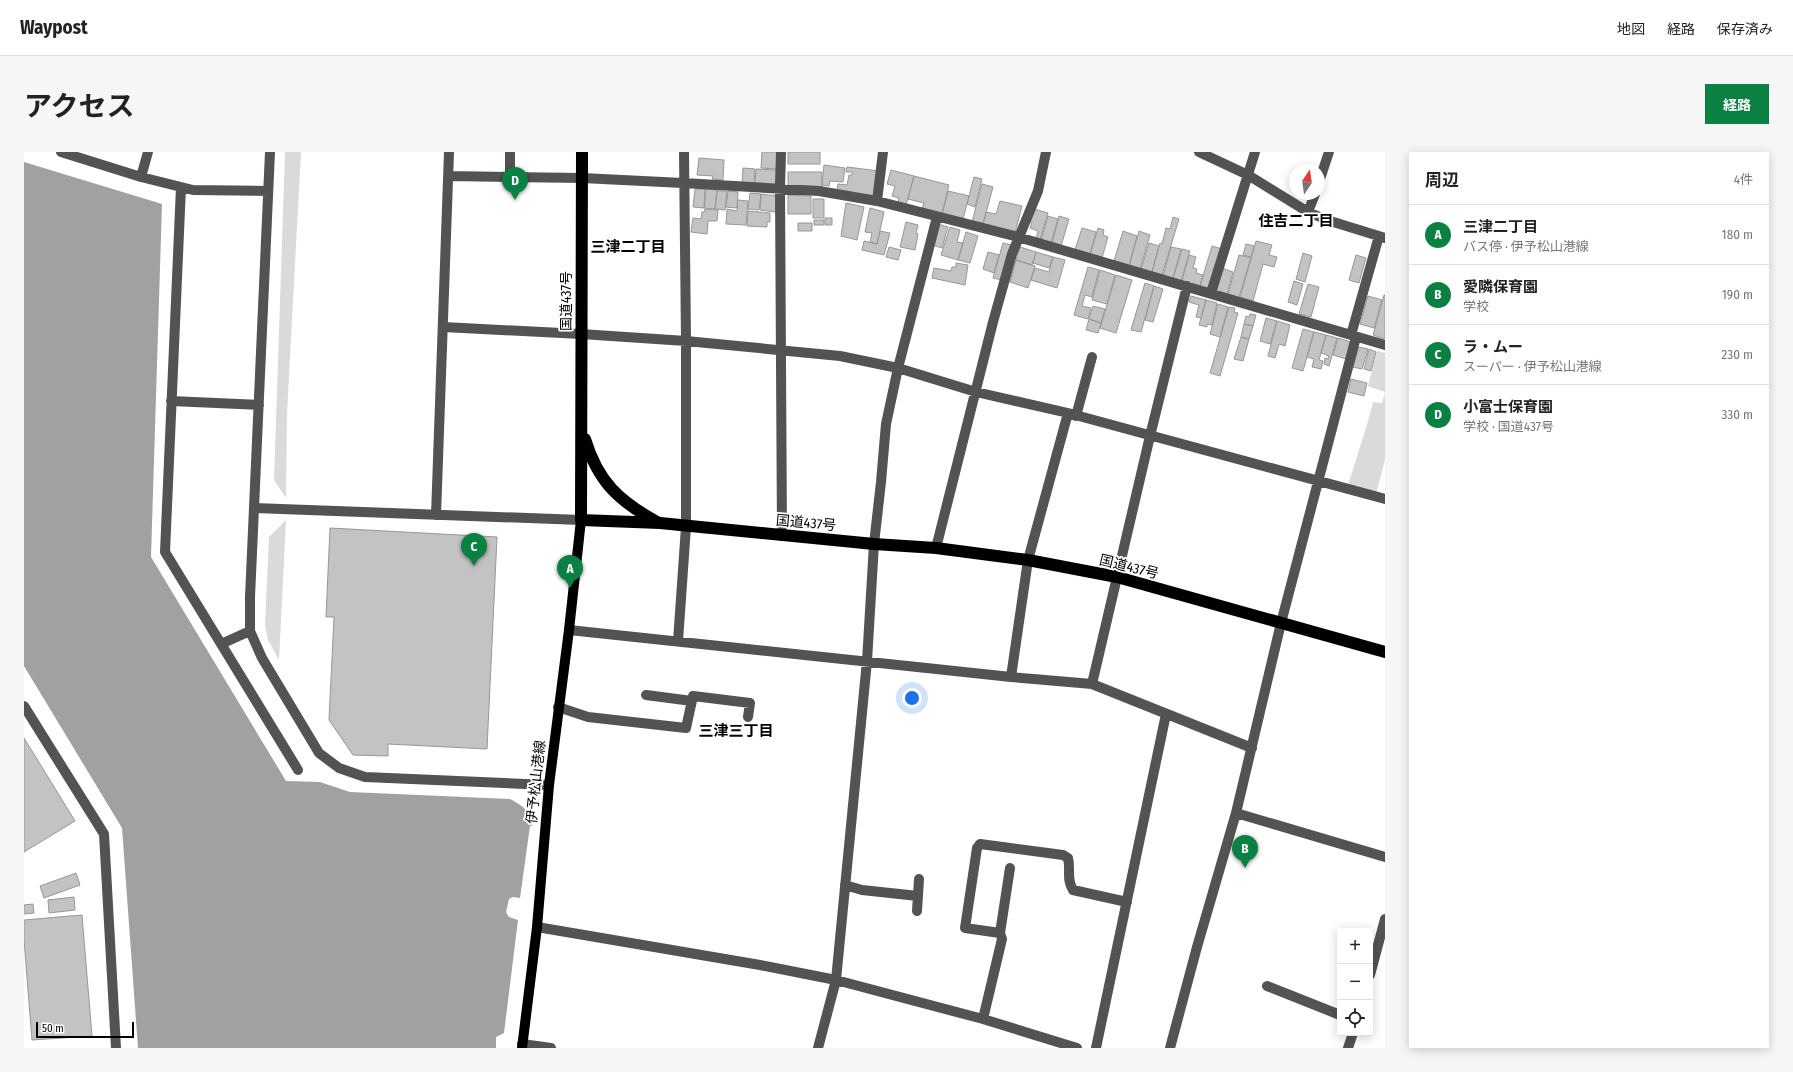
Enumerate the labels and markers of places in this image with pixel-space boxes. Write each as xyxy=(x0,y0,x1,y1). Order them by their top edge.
pin: D xyxy=(502,167,528,200)
pin: C xyxy=(461,533,487,566)
pin: A xyxy=(557,555,583,588)
pin: B xyxy=(1232,835,1258,868)

